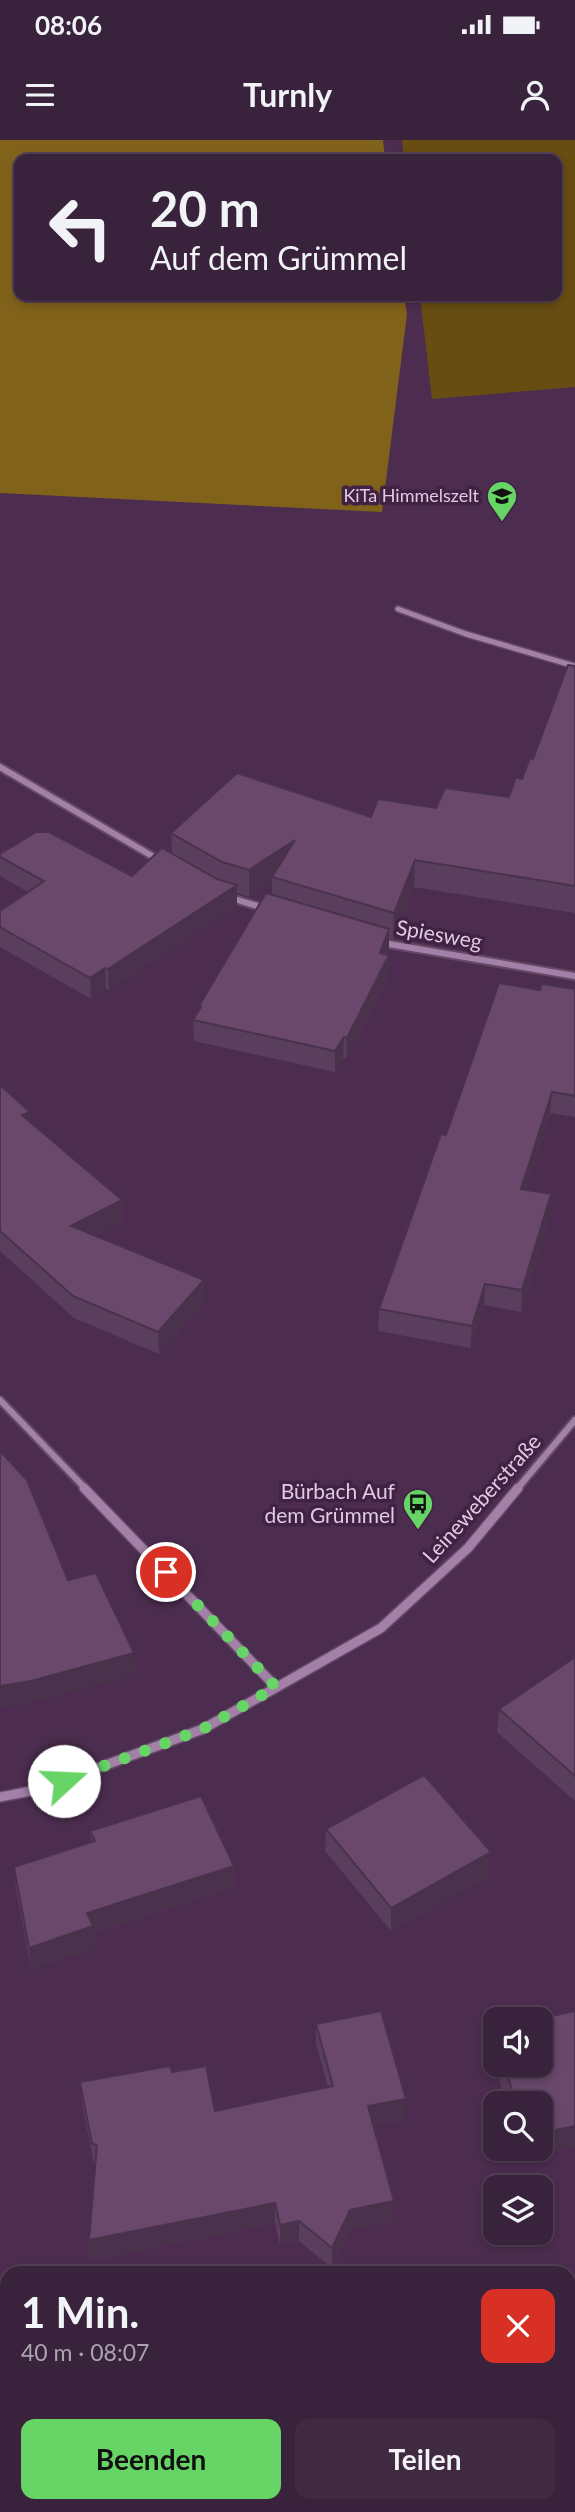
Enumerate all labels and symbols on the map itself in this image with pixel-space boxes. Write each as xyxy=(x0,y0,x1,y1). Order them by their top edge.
school or university icon: KiTa Himmelszelt xyxy=(485,479,519,523)
place label: KiTa Himmelszelt xyxy=(343,484,480,506)
street label: Spiesweg xyxy=(394,914,484,953)
street label: Leineweberstraße xyxy=(417,1429,545,1567)
place label: Bürbach Auf dem Grümmel xyxy=(264,1478,396,1527)
bus stop icon: Bürbach Auf dem Grümmel xyxy=(401,1487,435,1531)
pin xyxy=(136,1542,196,1602)
position arrow xyxy=(27,1744,101,1818)

